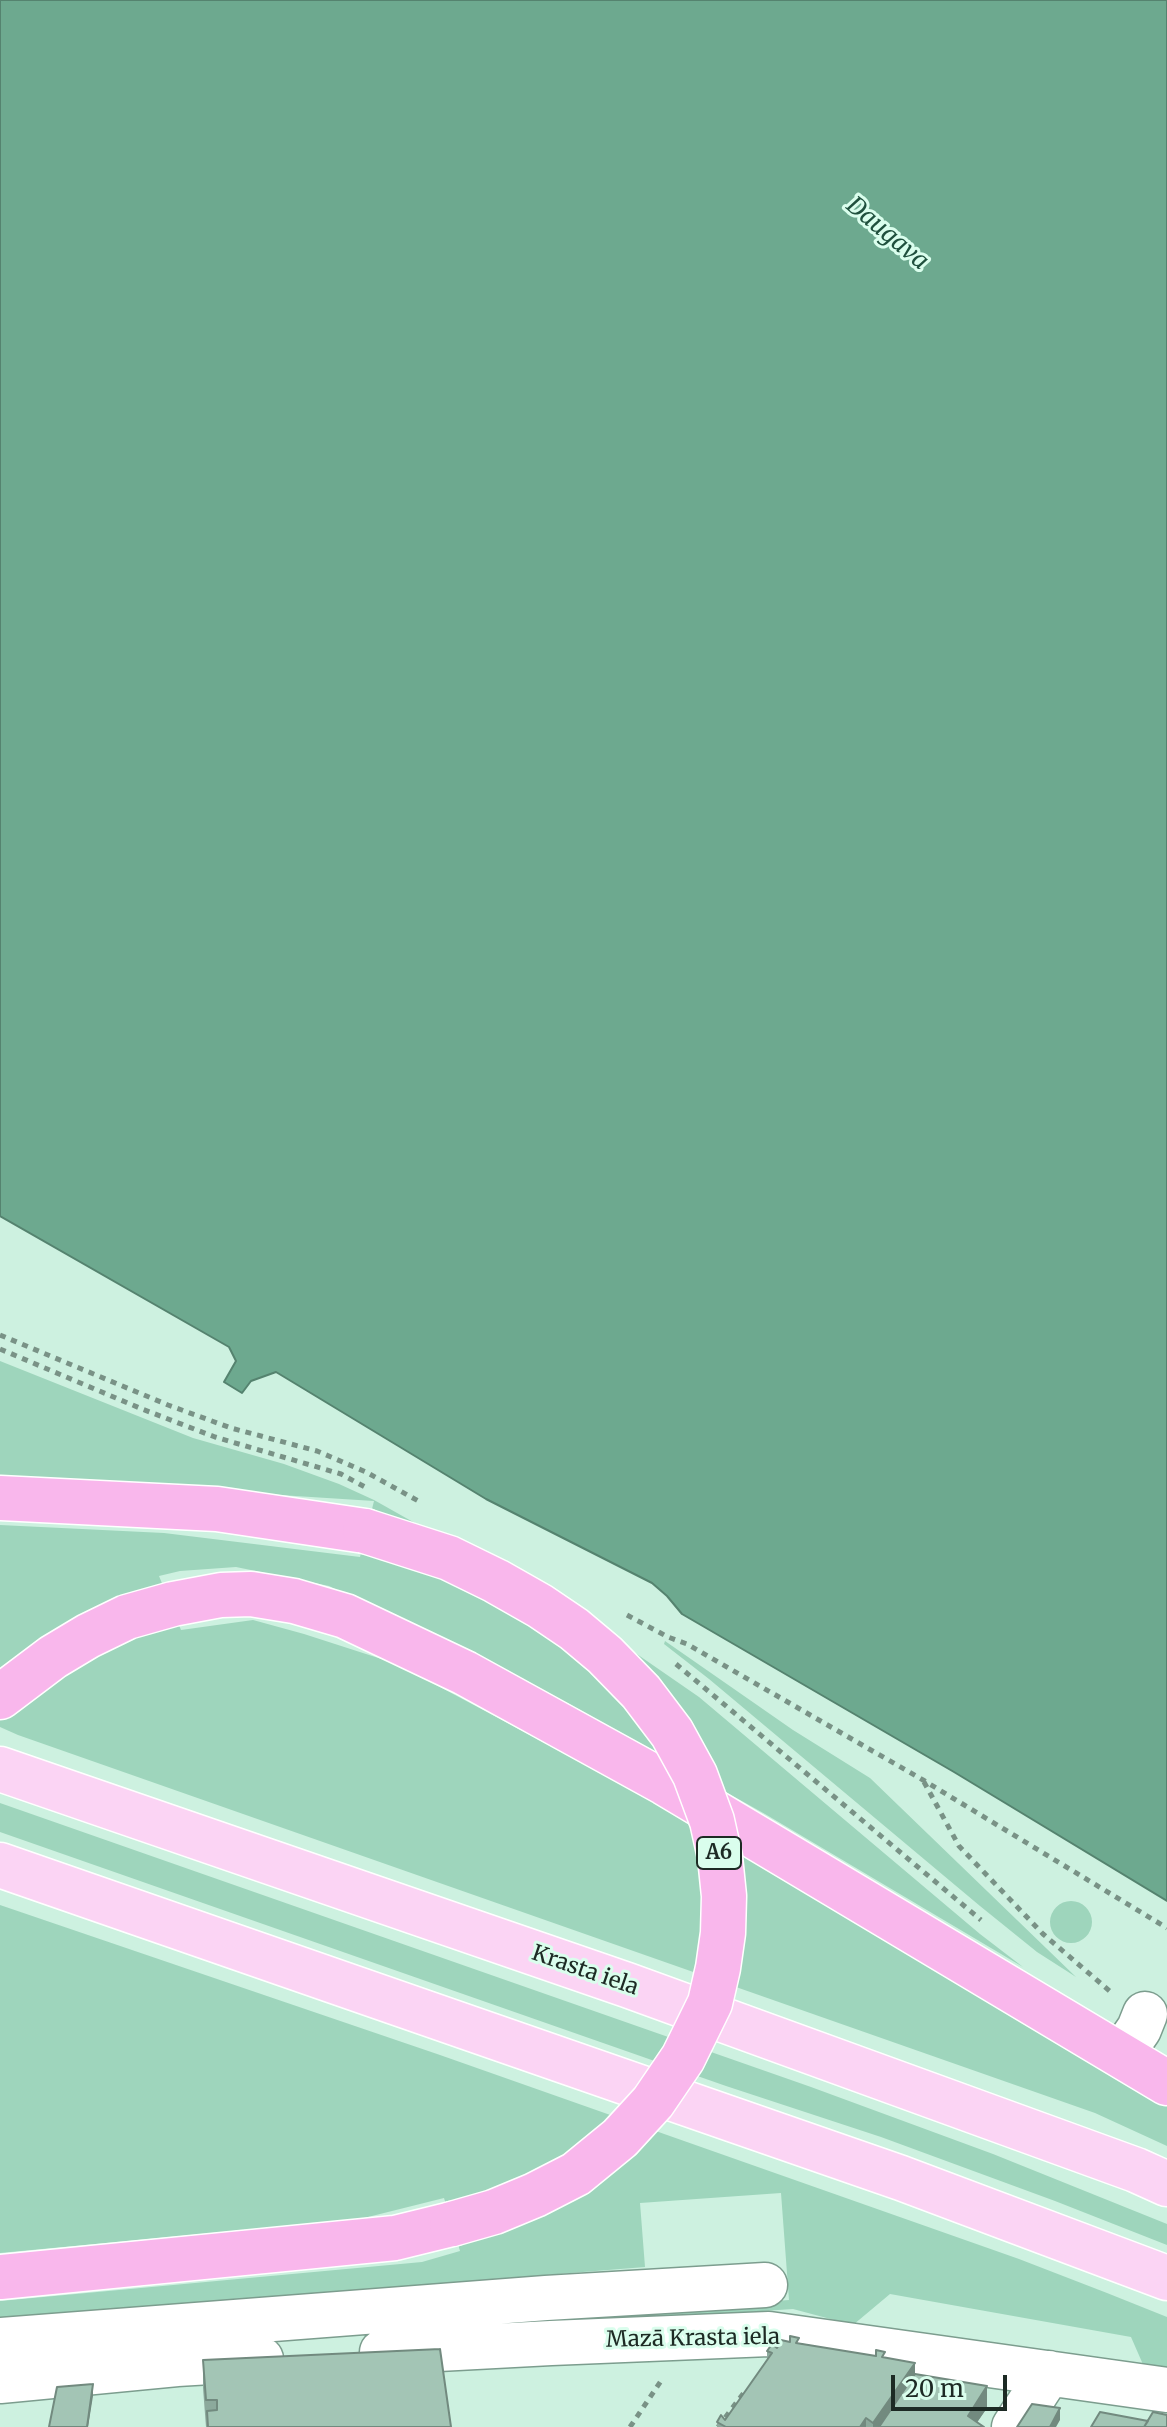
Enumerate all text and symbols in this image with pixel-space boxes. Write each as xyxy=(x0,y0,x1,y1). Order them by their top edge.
water label: Daugava xyxy=(840,191,934,277)
road number: A6 xyxy=(697,1837,741,1869)
street label: Krasta iela xyxy=(528,1940,642,2002)
street label: Mazā Krasta iela xyxy=(606,2324,780,2354)
scale bar xyxy=(895,2359,1011,2409)
text: 20 m xyxy=(905,2373,964,2404)

